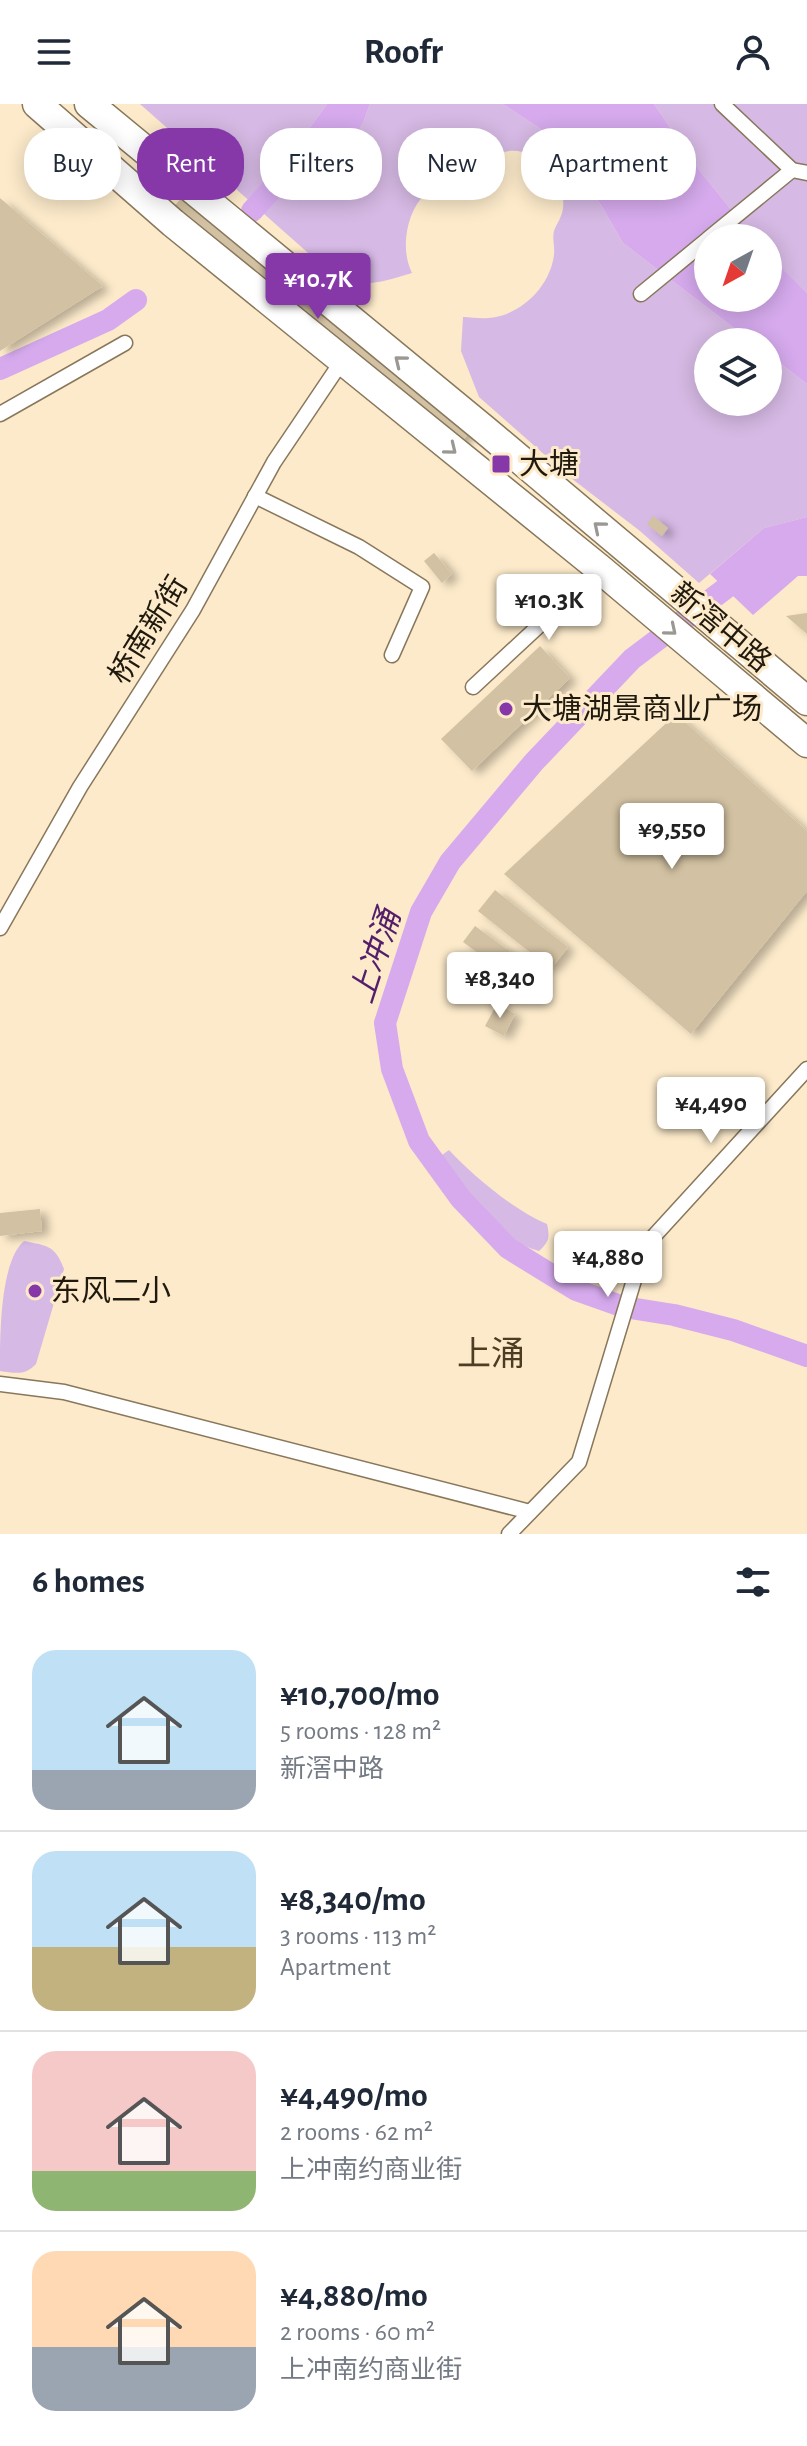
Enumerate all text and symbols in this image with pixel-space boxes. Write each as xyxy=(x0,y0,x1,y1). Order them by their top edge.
icon: menu xyxy=(32,30,76,74)
icon: person xyxy=(731,30,775,74)
text: Roofr xyxy=(364,34,443,70)
chip: Buy xyxy=(24,128,121,200)
chip: Rent xyxy=(137,128,244,200)
chip: Filters xyxy=(260,128,382,200)
chip: New xyxy=(398,128,505,200)
chip: Apartment xyxy=(521,128,696,200)
north arrow xyxy=(694,224,782,312)
map controls xyxy=(694,224,782,416)
pin: ¥10.7K xyxy=(253,253,383,321)
text: ¥10.7K xyxy=(284,266,352,292)
button: layers xyxy=(694,328,782,416)
one-way arrow xyxy=(395,356,409,371)
one-way arrow xyxy=(442,439,456,454)
place label: 大塘 xyxy=(519,448,579,480)
marker: 大塘 xyxy=(490,453,512,475)
one-way arrow xyxy=(594,523,609,537)
street label: 桥南新街 xyxy=(103,571,193,689)
pin: ¥10.3K xyxy=(484,574,614,642)
street label: 新滘中路 xyxy=(665,576,777,678)
text: ¥10.3K xyxy=(515,587,583,613)
one-way arrow xyxy=(662,620,676,635)
place label: 大塘湖景商业广场 xyxy=(522,693,762,725)
marker: 大塘湖景商业广场 xyxy=(497,700,515,718)
pin: ¥9,550 xyxy=(607,803,737,871)
text: ¥9,550 xyxy=(638,816,706,842)
water label: 上冲涌 xyxy=(345,903,407,1007)
pin: ¥8,340 xyxy=(435,952,565,1020)
text: ¥8,340 xyxy=(465,965,535,991)
pin: ¥4,490 xyxy=(646,1077,776,1145)
text: ¥4,490 xyxy=(675,1090,747,1116)
pin: ¥4,880 xyxy=(543,1231,673,1299)
text: ¥4,880 xyxy=(572,1244,644,1270)
place label: 东风二小 xyxy=(51,1275,171,1307)
marker: 东风二小 xyxy=(26,1282,44,1300)
district label: 上涌 xyxy=(457,1336,525,1372)
icon: filters xyxy=(731,1560,775,1604)
text: 6 homes xyxy=(32,1565,145,1599)
text: ¥10,700/mo xyxy=(280,1678,440,1712)
icon: home xyxy=(96,1682,192,1778)
text: 5 rooms · 128 m² xyxy=(280,1718,441,1744)
text: 新滘中路 xyxy=(280,1756,384,1782)
icon: home xyxy=(96,1883,192,1979)
text: ¥8,340/mo xyxy=(280,1883,426,1917)
text: 3 rooms · 113 m² xyxy=(280,1923,436,1949)
text: Apartment xyxy=(280,1954,391,1980)
text: ¥4,490/mo xyxy=(280,2079,428,2113)
icon: home xyxy=(96,2083,192,2179)
text: 2 rooms · 62 m² xyxy=(280,2119,433,2145)
text: 上冲南约商业街 xyxy=(280,2157,462,2183)
text: ¥4,880/mo xyxy=(280,2279,428,2313)
icon: home xyxy=(96,2283,192,2379)
text: 2 rooms · 60 m² xyxy=(280,2319,435,2345)
text: 上冲南约商业街 xyxy=(280,2357,462,2383)

